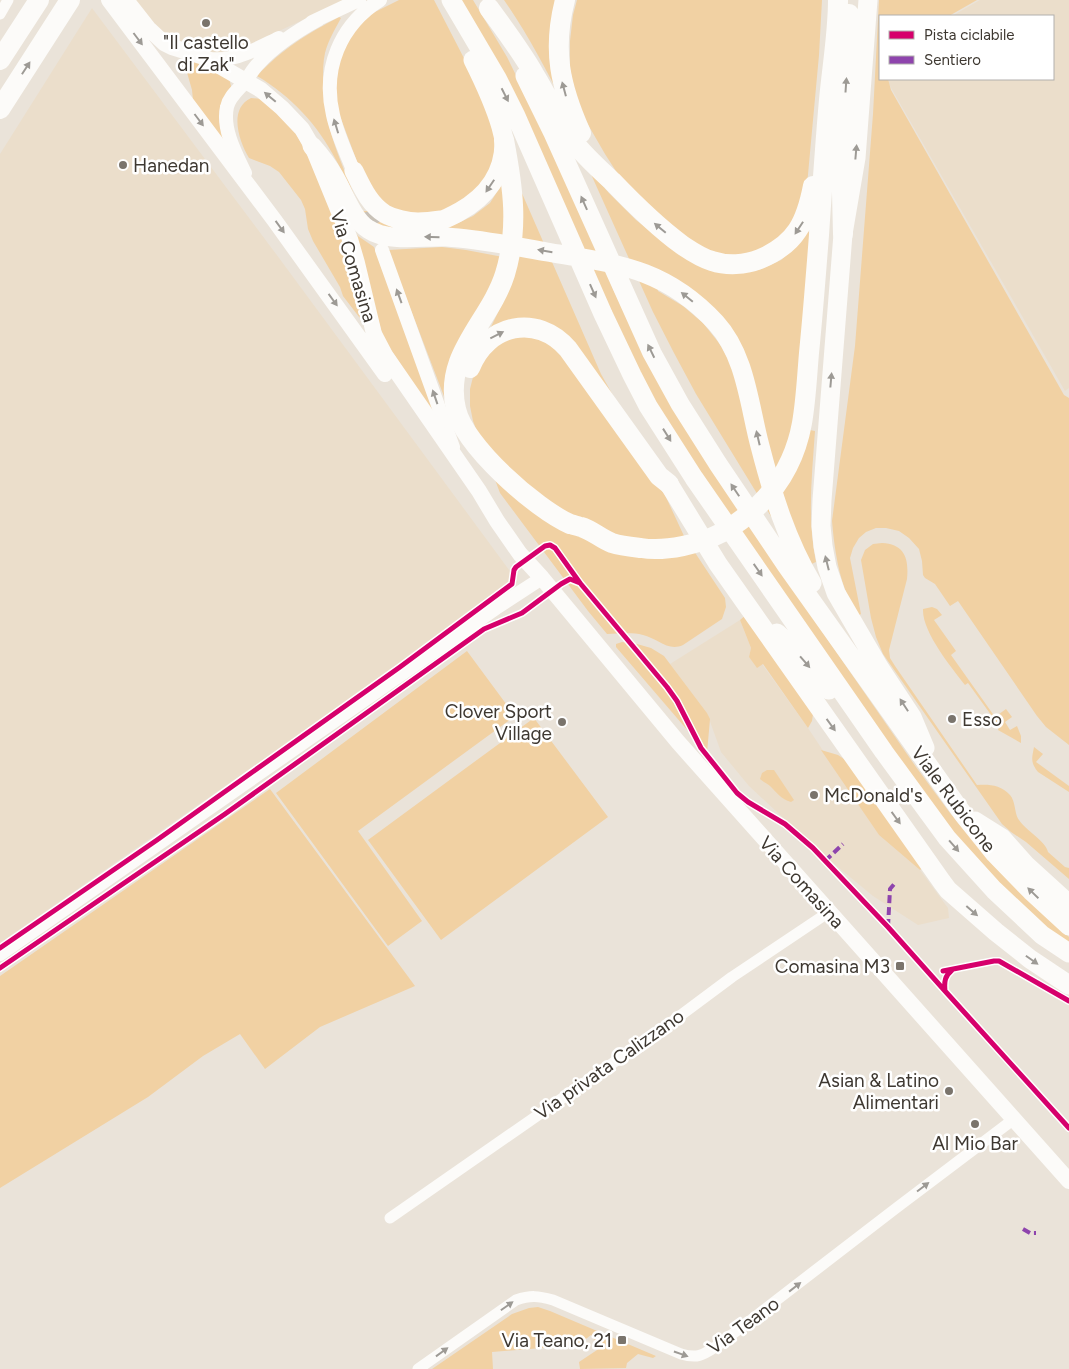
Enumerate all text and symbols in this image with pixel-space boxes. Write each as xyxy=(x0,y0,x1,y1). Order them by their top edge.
legend xyxy=(879,15,1054,80)
marker: "Il castello di Zak" xyxy=(200,17,212,29)
text: Pista ciclabile xyxy=(924,26,1015,44)
place label: "Il castello di Zak" xyxy=(163,31,249,76)
one-way arrow xyxy=(133,32,143,46)
text: Sentiero xyxy=(924,51,981,69)
one-way arrow xyxy=(22,61,31,74)
one-way arrow xyxy=(842,76,850,92)
one-way arrow xyxy=(560,81,568,96)
one-way arrow xyxy=(501,87,509,102)
one-way arrow xyxy=(263,92,276,103)
one-way arrow xyxy=(194,113,205,126)
one-way arrow xyxy=(332,118,339,133)
one-way arrow xyxy=(852,143,860,159)
place label: Hanedan xyxy=(133,154,209,177)
marker: Hanedan xyxy=(117,159,129,171)
one-way arrow xyxy=(485,179,495,193)
one-way arrow xyxy=(580,196,588,210)
street label: Via Comasina xyxy=(326,207,381,325)
one-way arrow xyxy=(275,220,285,234)
one-way arrow xyxy=(794,221,804,234)
one-way arrow xyxy=(654,222,667,233)
one-way arrow xyxy=(424,233,440,241)
one-way arrow xyxy=(536,247,552,255)
one-way arrow xyxy=(589,284,597,298)
one-way arrow xyxy=(395,288,403,303)
one-way arrow xyxy=(681,292,694,303)
one-way arrow xyxy=(328,293,338,307)
one-way arrow xyxy=(490,331,505,339)
one-way arrow xyxy=(647,344,655,358)
one-way arrow xyxy=(827,371,835,387)
one-way arrow xyxy=(431,390,438,405)
one-way arrow xyxy=(662,429,671,442)
one-way arrow xyxy=(754,431,762,446)
one-way arrow xyxy=(730,483,740,496)
one-way arrow xyxy=(823,556,831,571)
one-way arrow xyxy=(753,563,763,577)
one-way arrow xyxy=(799,655,811,667)
one-way arrow xyxy=(899,699,909,712)
place label: Clover Sport Village xyxy=(445,700,552,745)
place label: Esso xyxy=(962,708,1002,731)
marker: Esso xyxy=(946,713,958,725)
marker: Clover Sport Village xyxy=(556,716,568,728)
one-way arrow xyxy=(826,718,836,732)
street label: Viale Rubicone xyxy=(906,742,1001,857)
place label: McDonald's xyxy=(824,784,923,807)
marker: McDonald's xyxy=(808,789,820,801)
one-way arrow xyxy=(891,811,902,824)
street label: Via Comasina xyxy=(754,832,849,933)
one-way arrow xyxy=(948,840,959,853)
one-way arrow xyxy=(1028,887,1040,899)
one-way arrow xyxy=(966,906,979,917)
place label: Comasina M3 xyxy=(775,955,890,978)
one-way arrow xyxy=(1025,955,1039,965)
marker: Comasina M3 xyxy=(894,960,906,972)
street label: Via privata Calizzano xyxy=(530,1004,688,1125)
place label: Asian & Latino Alimentari xyxy=(818,1069,939,1114)
marker: Asian & Latino Alimentari xyxy=(943,1085,955,1097)
marker: Al Mio Bar xyxy=(969,1118,981,1130)
place label: Al Mio Bar xyxy=(932,1132,1018,1155)
one-way arrow xyxy=(916,1182,929,1193)
one-way arrow xyxy=(788,1281,801,1292)
street label: Via Teano xyxy=(703,1292,784,1359)
one-way arrow xyxy=(500,1301,513,1311)
place label: Via Teano, 21 xyxy=(502,1329,612,1352)
marker: Via Teano, 21 xyxy=(616,1334,628,1346)
one-way arrow xyxy=(435,1346,448,1357)
one-way arrow xyxy=(674,1350,689,1358)

